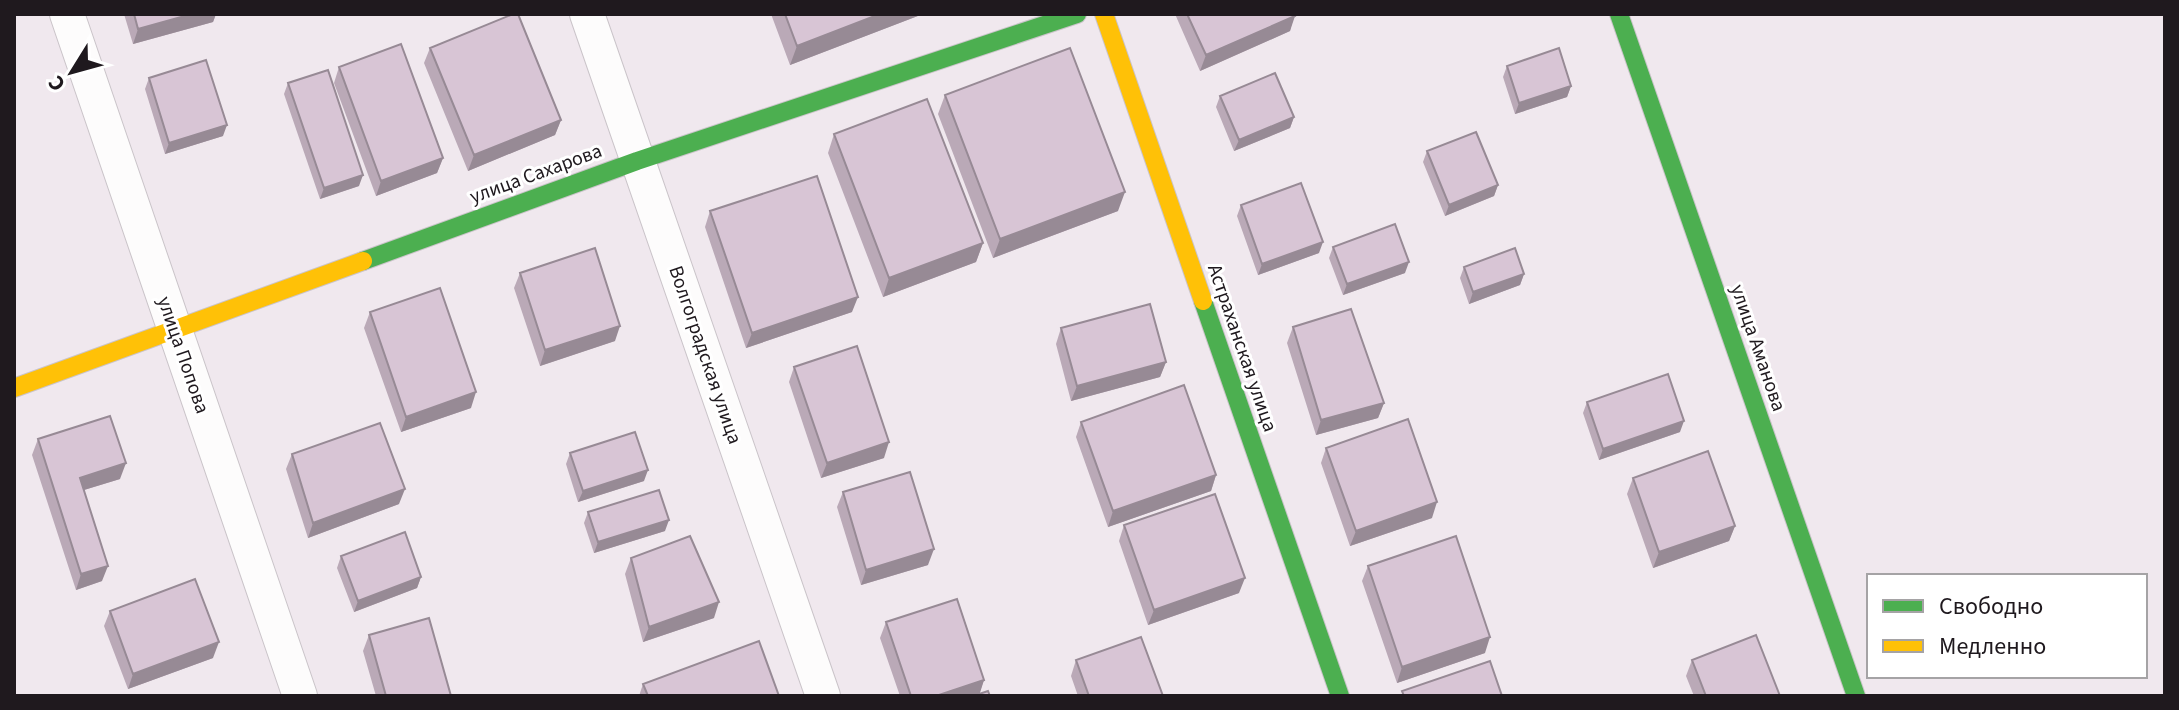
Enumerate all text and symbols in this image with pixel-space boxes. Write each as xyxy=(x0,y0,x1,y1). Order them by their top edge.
north arrow xyxy=(32,32,112,112)
text: С xyxy=(40,69,73,98)
street label: улица Сахарова xyxy=(466,137,606,211)
street label: Астраханская улица xyxy=(1200,260,1284,436)
street label: Волгоградская улица xyxy=(661,262,749,448)
street label: улица Аманова xyxy=(1723,281,1793,415)
street label: улица Попова xyxy=(150,293,216,417)
legend xyxy=(1867,574,2147,678)
text: Свободно xyxy=(1939,589,2043,624)
text: Медленно xyxy=(1939,629,2046,664)

